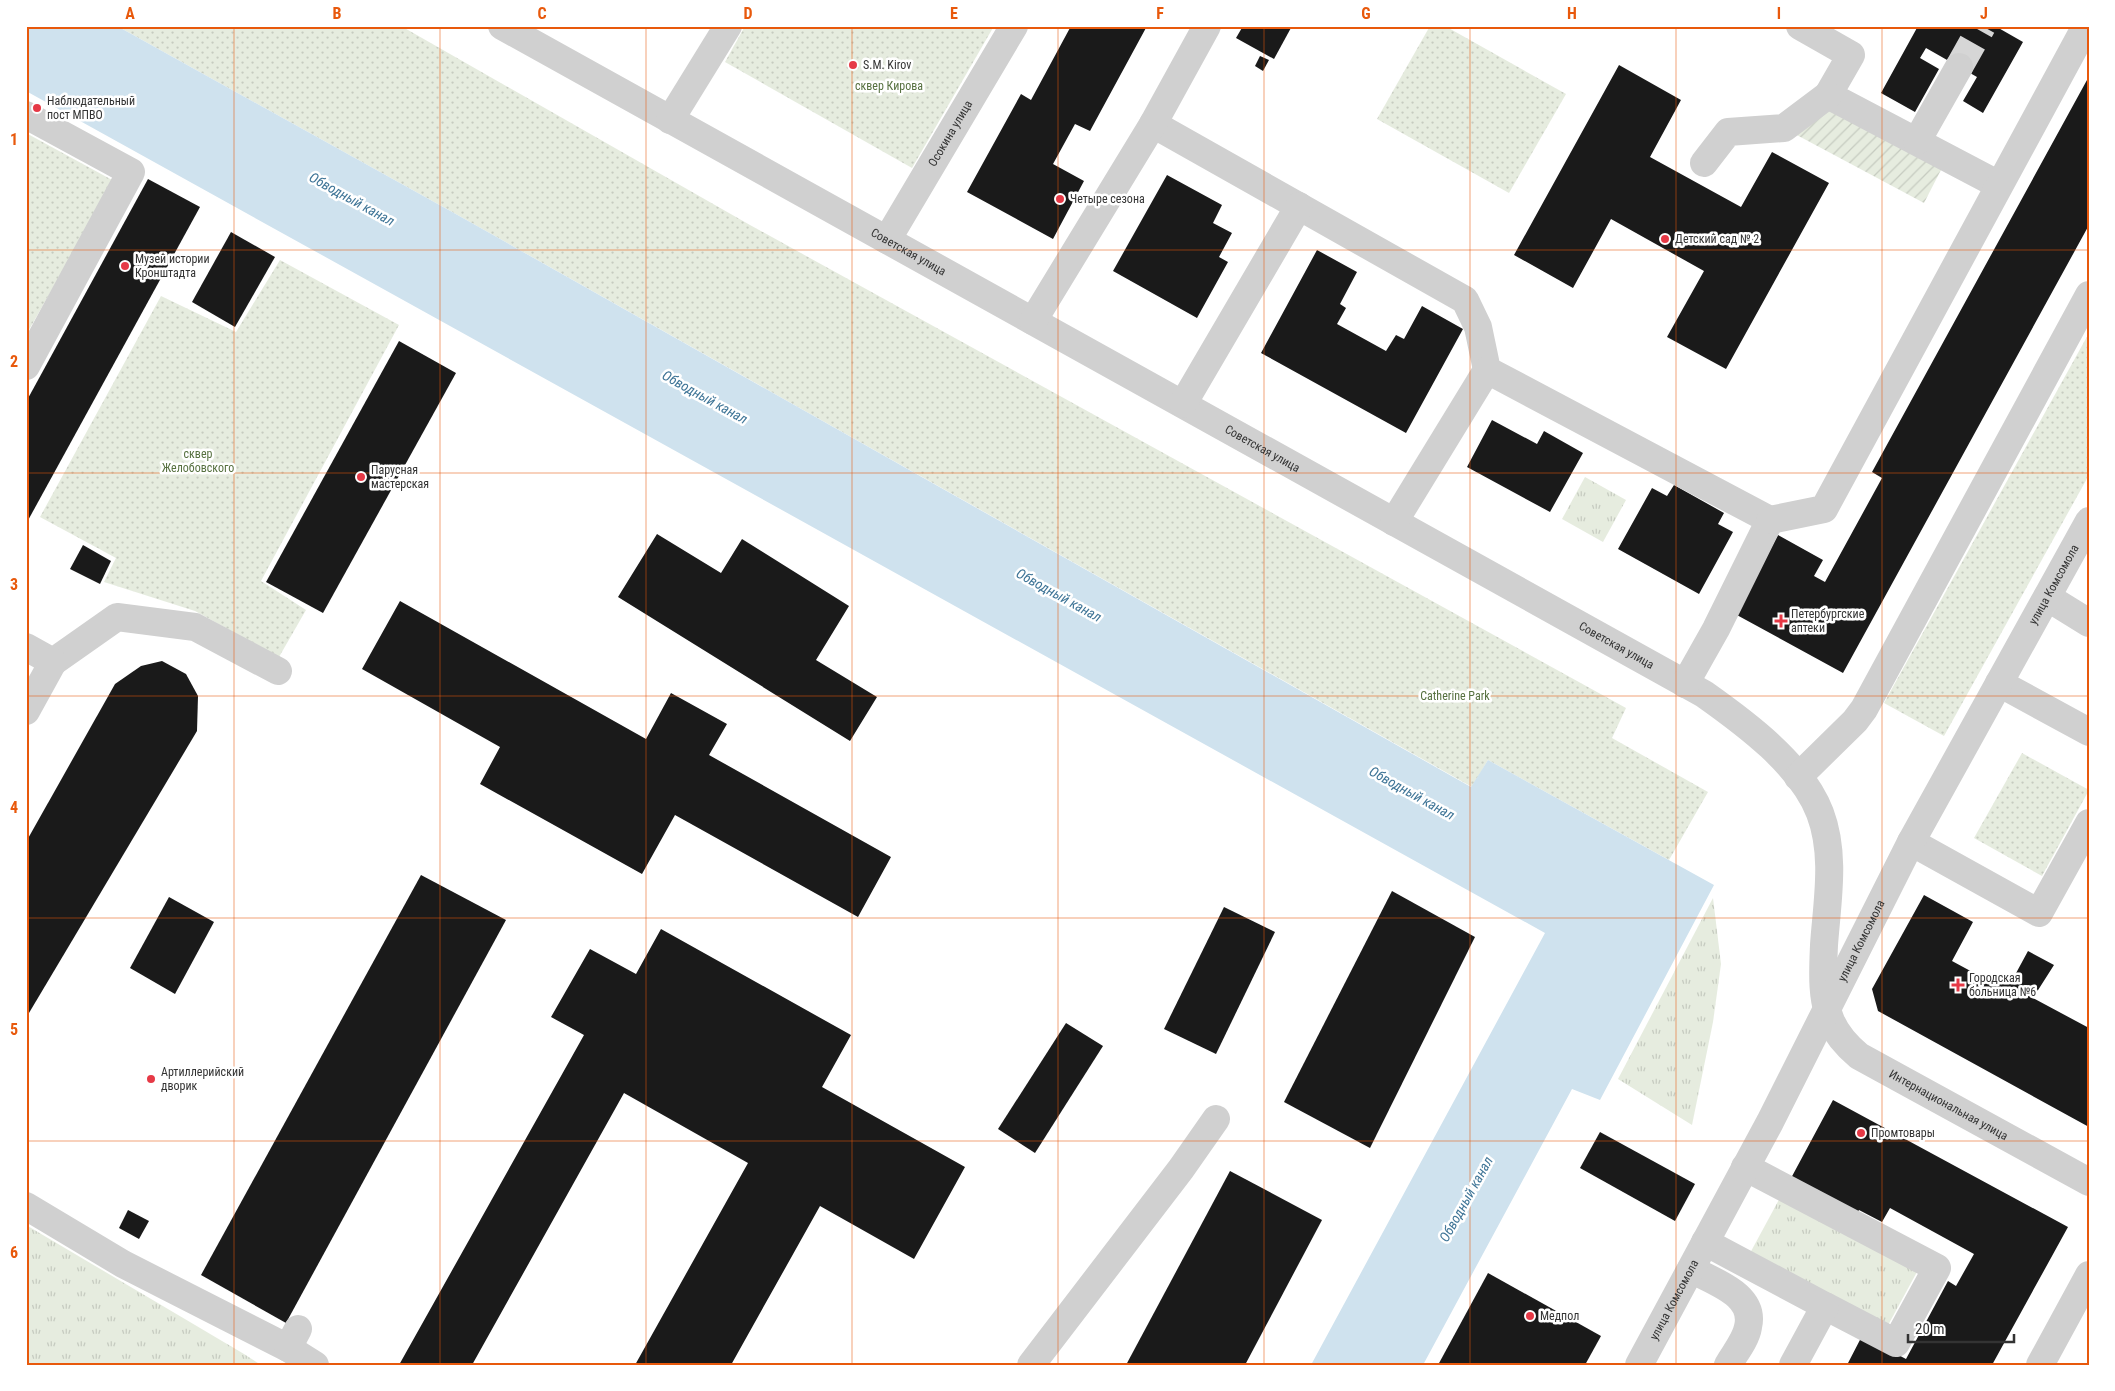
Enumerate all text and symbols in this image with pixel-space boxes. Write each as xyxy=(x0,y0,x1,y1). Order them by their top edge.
text: A xyxy=(125,4,135,23)
text: B xyxy=(333,4,342,23)
text: C xyxy=(537,4,547,23)
text: D xyxy=(743,4,753,23)
text: E xyxy=(950,4,958,23)
text: F xyxy=(1156,4,1164,23)
text: G xyxy=(1361,4,1371,23)
text: H xyxy=(1567,4,1577,23)
text: I xyxy=(1777,4,1781,23)
text: J xyxy=(1980,4,1988,23)
place label: S.M. Kirov xyxy=(863,58,911,72)
marker: S.M. Kirov xyxy=(847,59,859,71)
park label: сквер Кирова xyxy=(855,79,923,93)
place label: Наблюдательный пост МПВО xyxy=(47,94,135,122)
street label: Осокина улица xyxy=(925,98,975,169)
marker: Наблюдательный пост МПВО xyxy=(31,102,43,114)
text: 1 xyxy=(10,130,18,149)
water label: Обводный канал xyxy=(307,169,397,229)
place label: Четыре сезона xyxy=(1070,192,1145,206)
marker: Четыре сезона xyxy=(1054,193,1066,205)
street label: Советская улица xyxy=(868,225,949,278)
place label: Детский сад № 2 xyxy=(1675,232,1759,246)
marker: Детский сад № 2 xyxy=(1659,233,1671,245)
place label: Музей истории Кронштадта xyxy=(135,252,210,280)
marker: Музей истории Кронштадта xyxy=(119,260,131,272)
text: 2 xyxy=(10,352,18,371)
water label: Обводный канал xyxy=(660,367,750,427)
street label: Советская улица xyxy=(1222,422,1303,475)
park label: сквер Желобовского xyxy=(162,447,234,475)
place label: Парусная мастерская xyxy=(371,463,429,491)
marker: Парусная мастерская xyxy=(355,471,367,483)
street label: улица Комсомола xyxy=(2026,542,2082,627)
water label: Обводный канал xyxy=(1014,565,1104,625)
text: 3 xyxy=(10,575,18,594)
place label: Петербургские аптеки xyxy=(1791,607,1865,635)
marker: Петербургские аптеки xyxy=(1775,615,1787,627)
street label: Советская улица xyxy=(1576,619,1657,672)
park label: Catherine Park xyxy=(1420,689,1490,703)
water label: Обводный канал xyxy=(1367,763,1457,823)
text: 4 xyxy=(10,798,18,817)
street label: улица Комсомола xyxy=(1835,897,1888,984)
place label: Городская больница №6 xyxy=(1969,971,2036,999)
marker: Городская больница №6 xyxy=(1951,978,1965,992)
text: 5 xyxy=(10,1020,18,1039)
place label: Артиллерийский дворик xyxy=(161,1065,244,1093)
street label: Интернациональная улица xyxy=(1887,1067,2010,1143)
marker: Артиллерийский дворик xyxy=(145,1073,157,1085)
place label: Промтовары xyxy=(1871,1126,1935,1140)
marker: Промтовары xyxy=(1855,1127,1867,1139)
water label: Обводный канал xyxy=(1436,1154,1496,1244)
text: 6 xyxy=(10,1243,18,1262)
street label: улица Комсомола xyxy=(1647,1257,1702,1343)
place label: Медпол xyxy=(1540,1309,1579,1323)
marker: Медпол xyxy=(1524,1310,1536,1322)
scale bar xyxy=(1908,1311,2014,1343)
text: 20 m xyxy=(1915,1320,1945,1338)

